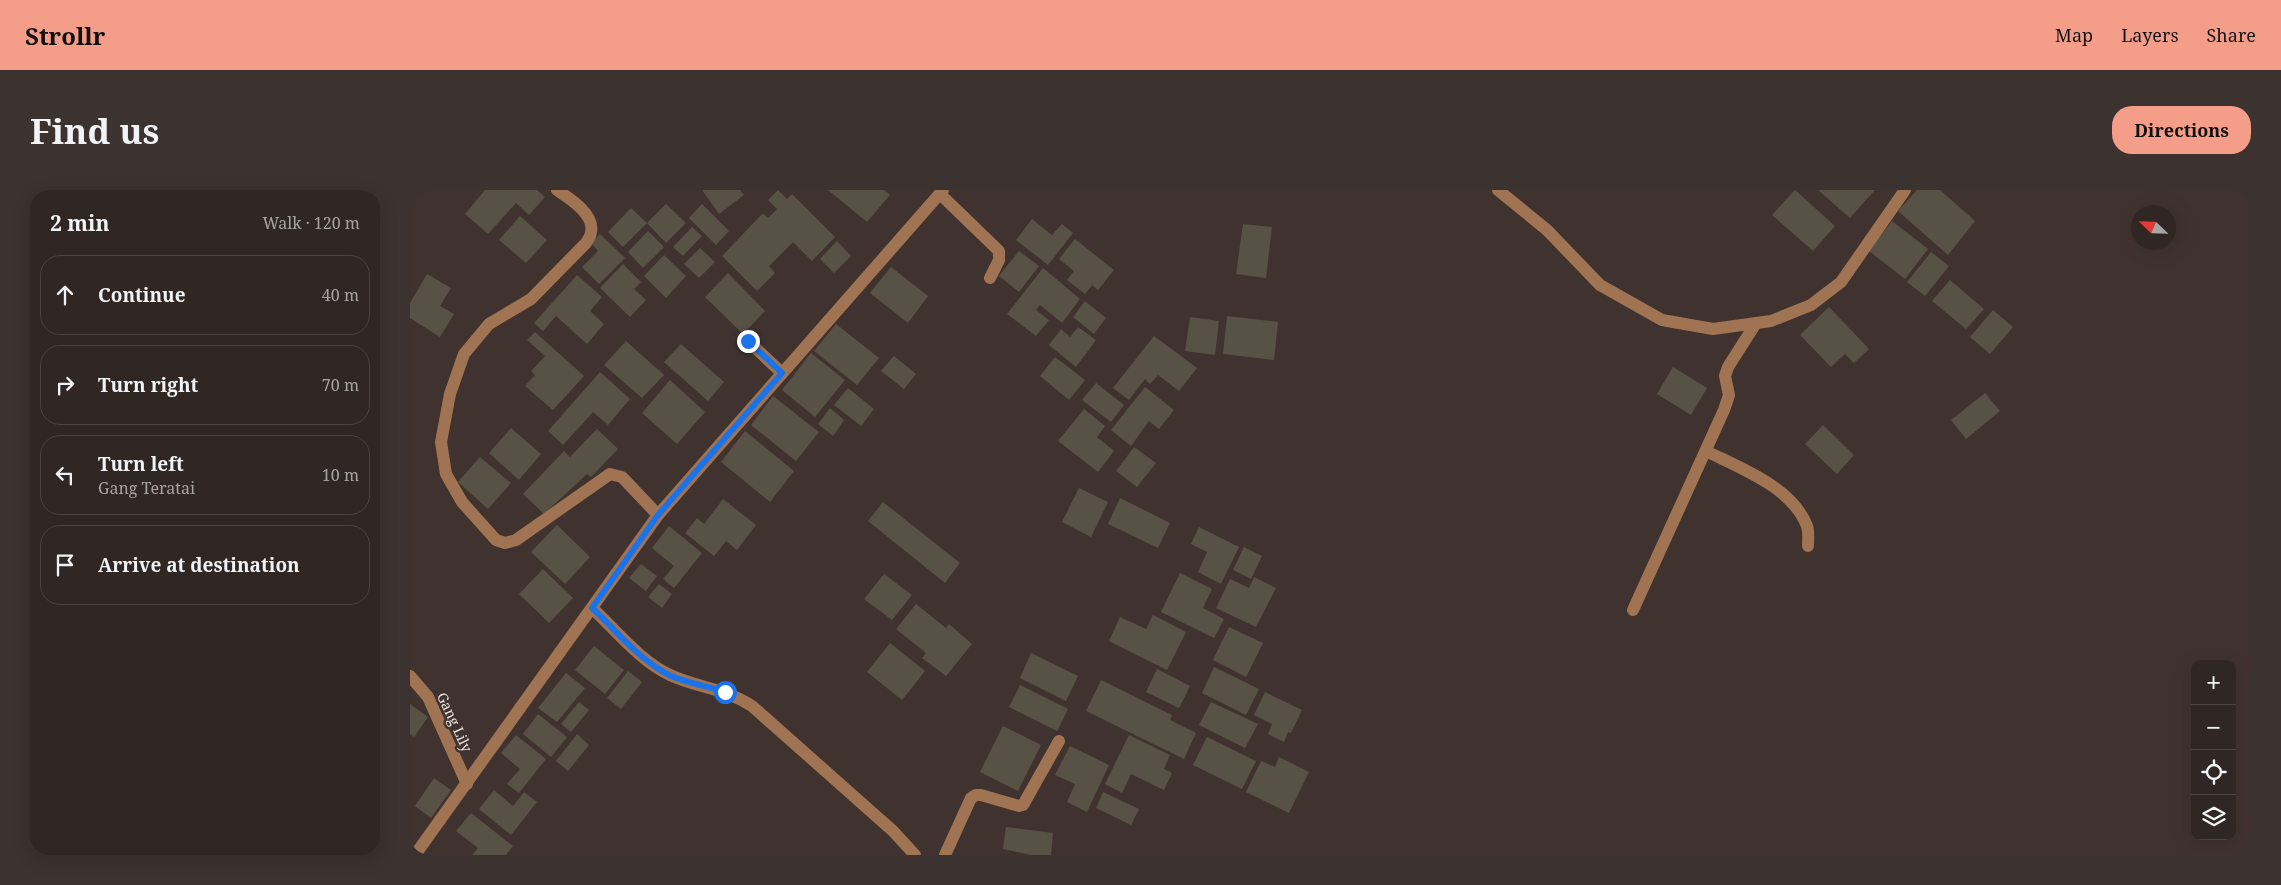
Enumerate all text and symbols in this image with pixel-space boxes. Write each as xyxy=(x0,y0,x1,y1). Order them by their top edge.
text: Strollr xyxy=(25,19,105,52)
text: Map xyxy=(2055,23,2093,47)
text: Layers xyxy=(2121,23,2179,47)
text: Share xyxy=(2207,23,2256,47)
button: Directions xyxy=(2112,106,2251,154)
text: Find us xyxy=(30,107,159,154)
north arrow xyxy=(2131,205,2176,250)
text: 2 min xyxy=(50,209,109,237)
text: Walk · 120 m xyxy=(263,212,360,234)
icon: ahead xyxy=(51,281,79,309)
text: Continue xyxy=(98,282,186,308)
text: 40 m xyxy=(322,284,359,306)
route end xyxy=(737,330,760,353)
icon: right xyxy=(51,371,79,399)
text: Turn right xyxy=(98,372,198,398)
text: 70 m xyxy=(322,374,359,396)
text: Turn left xyxy=(98,451,184,477)
icon: left xyxy=(51,461,79,489)
text: 10 m xyxy=(322,464,359,486)
text: Gang Teratai xyxy=(98,477,195,499)
icon: arrive xyxy=(51,551,79,579)
text: Arrive at destination xyxy=(98,552,300,578)
map controls xyxy=(2191,660,2236,840)
button: + xyxy=(2191,660,2236,705)
route start xyxy=(714,681,737,704)
street label: Gang Lily xyxy=(433,689,477,755)
button: − xyxy=(2191,705,2236,750)
button: locate xyxy=(2191,750,2236,795)
button: layers xyxy=(2191,795,2236,840)

